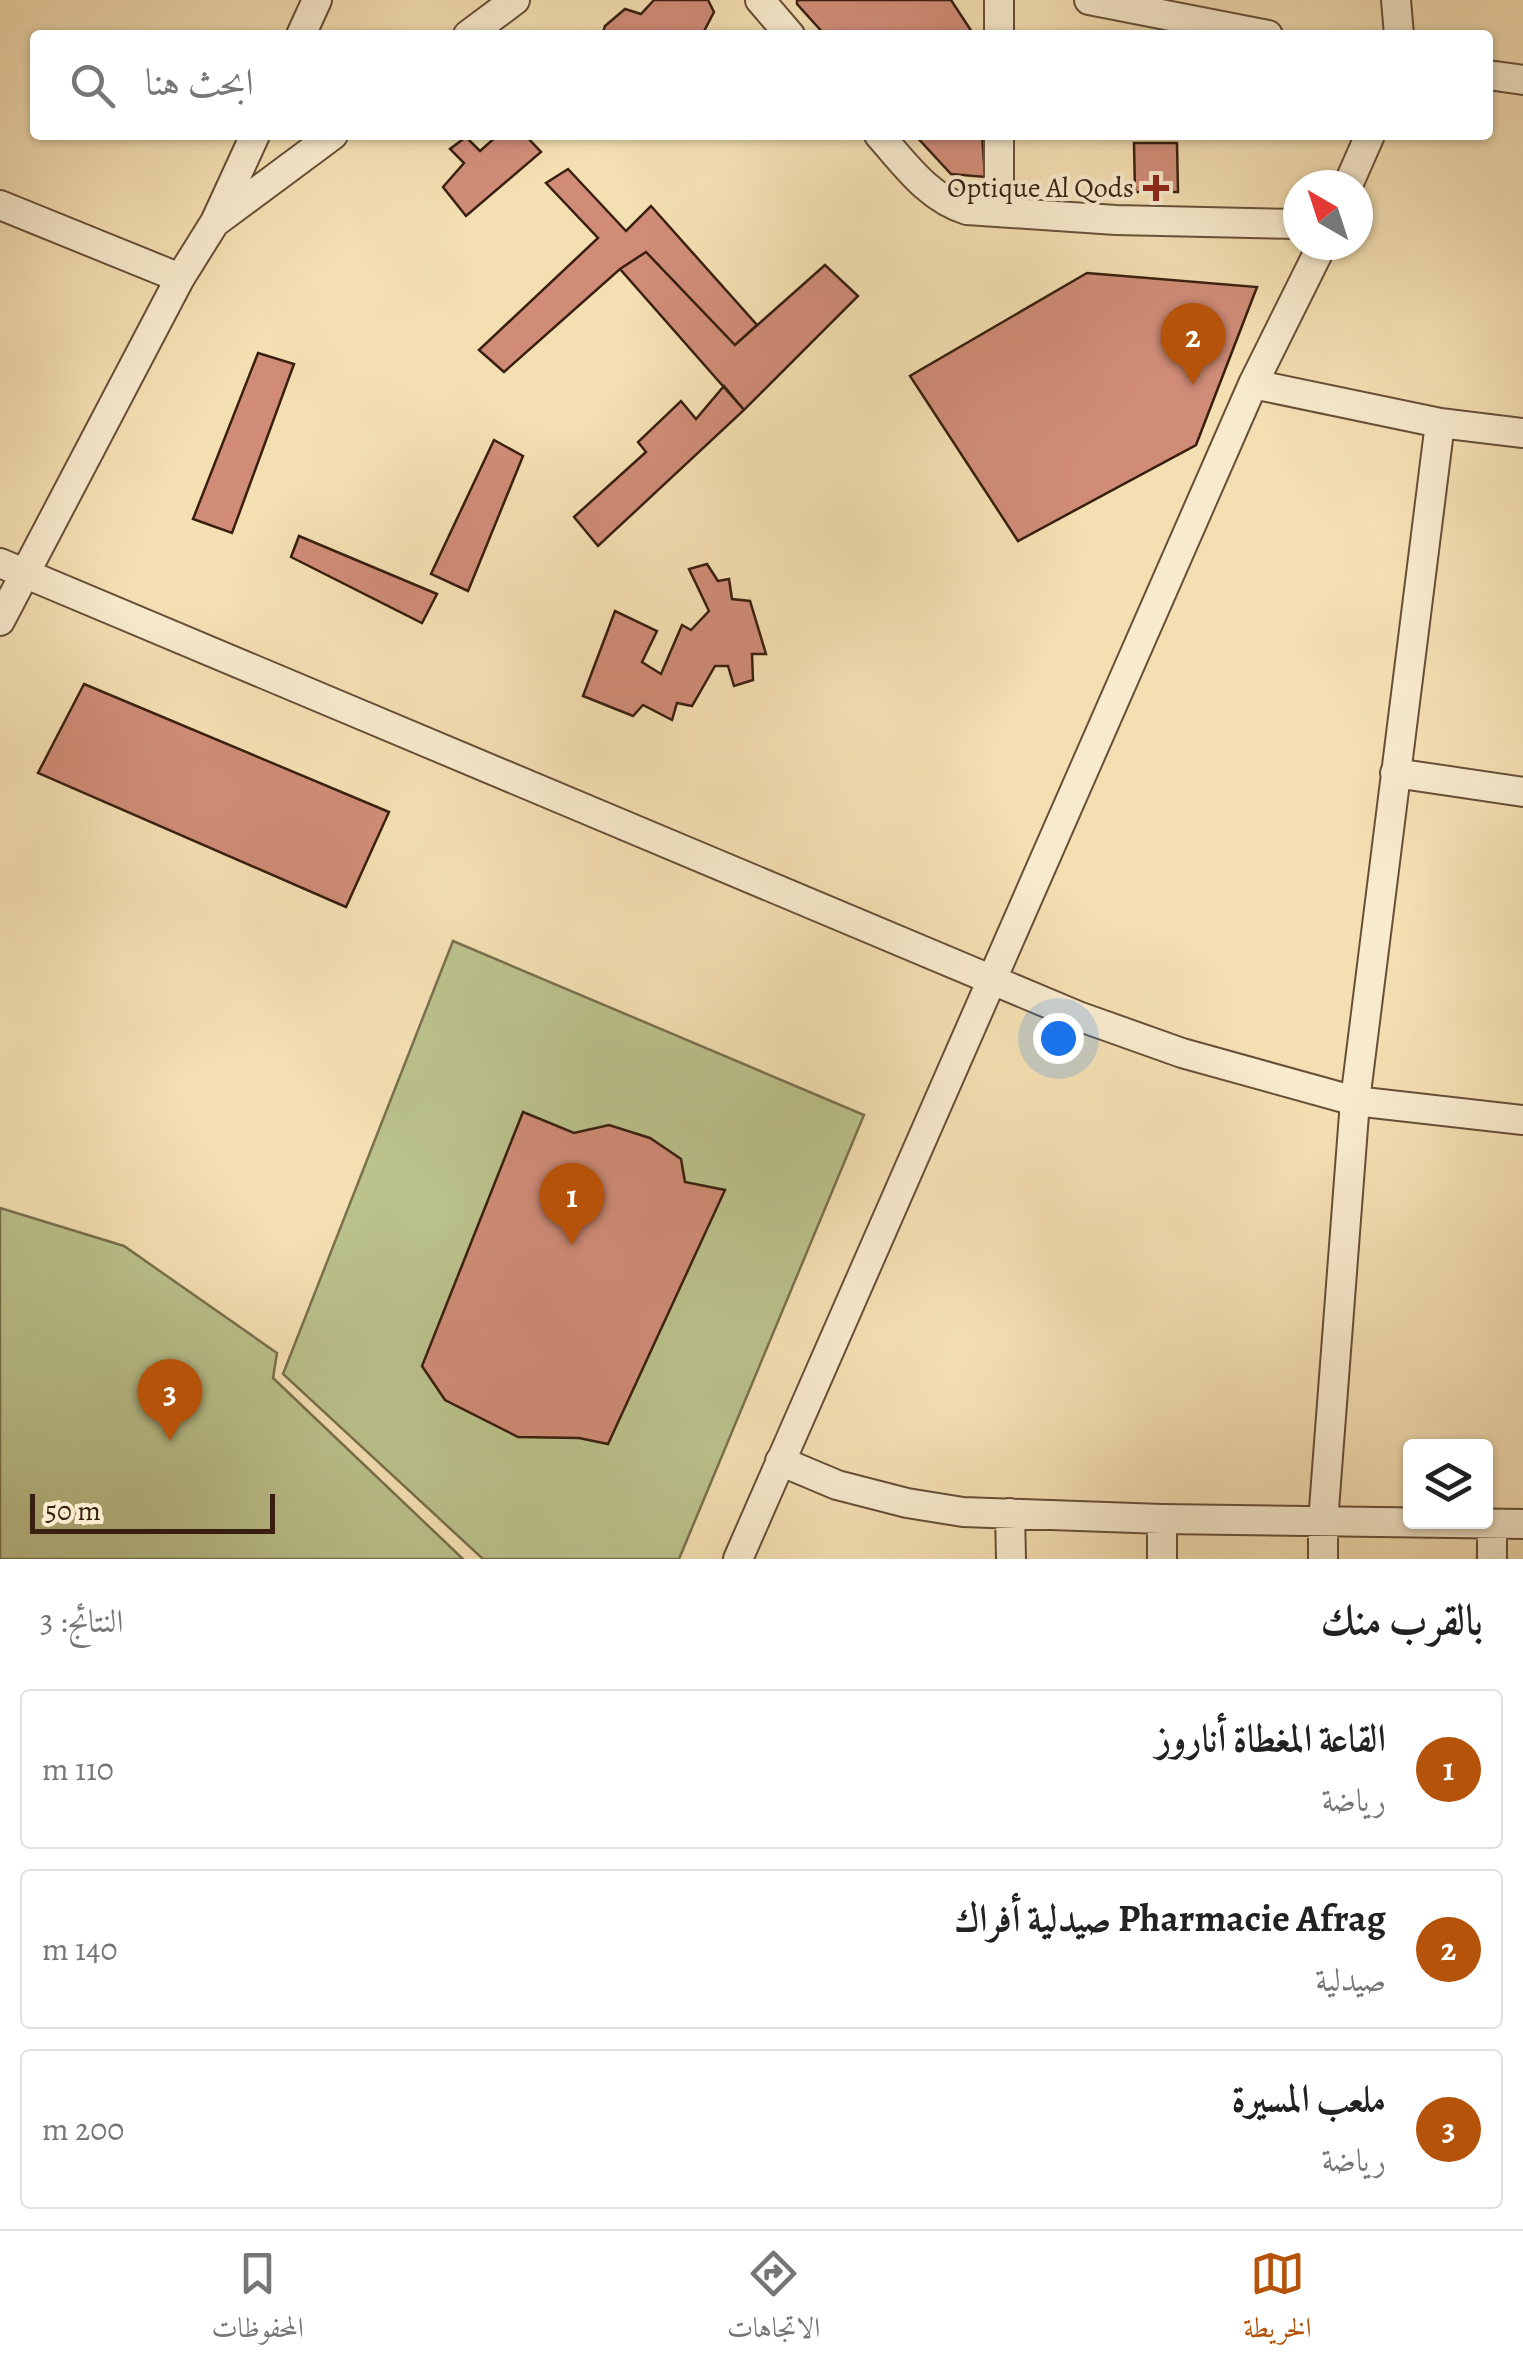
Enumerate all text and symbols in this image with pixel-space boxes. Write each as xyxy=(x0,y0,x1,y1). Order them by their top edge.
search box xyxy=(30,30,1493,140)
text: ابحث هنا xyxy=(145,56,254,108)
icon: search xyxy=(65,58,120,113)
place label: Optique Al Qods xyxy=(947,169,1134,207)
north arrow xyxy=(1283,170,1373,260)
marker: Optique Al Qods xyxy=(1143,175,1169,201)
pin: 2 xyxy=(1160,302,1226,385)
your location xyxy=(1033,1013,1084,1064)
pin: 1 xyxy=(540,1162,604,1245)
pin: 3 xyxy=(138,1358,202,1441)
map controls xyxy=(1403,1439,1493,1529)
button: layers xyxy=(1403,1439,1493,1529)
scale bar xyxy=(30,1489,275,1534)
text: 50 m xyxy=(45,1492,101,1530)
text: بالقرب منك xyxy=(1320,1591,1483,1648)
text: النتائج: 3 xyxy=(40,1599,123,1643)
text: القاعة المغطاة أناروز xyxy=(1156,1712,1386,1764)
text: 110 m xyxy=(42,1747,114,1791)
text: 1 xyxy=(1443,1747,1454,1791)
text: رياضة xyxy=(1321,1778,1386,1822)
text: Pharmacie Afrag صيدلية أفراك xyxy=(954,1892,1386,1944)
text: 140 m xyxy=(42,1927,117,1971)
text: 2 xyxy=(1441,1927,1456,1971)
text: صيدلية xyxy=(1315,1958,1386,2002)
text: ملعب المسيرة xyxy=(1231,2072,1386,2124)
text: 200 m xyxy=(42,2107,124,2151)
text: 3 xyxy=(1442,2107,1455,2151)
text: رياضة xyxy=(1321,2138,1386,2182)
tab: المحفوظات xyxy=(212,2246,304,2355)
tab: الاتجاهات xyxy=(727,2246,820,2355)
tab: الخريطة xyxy=(1243,2246,1311,2355)

